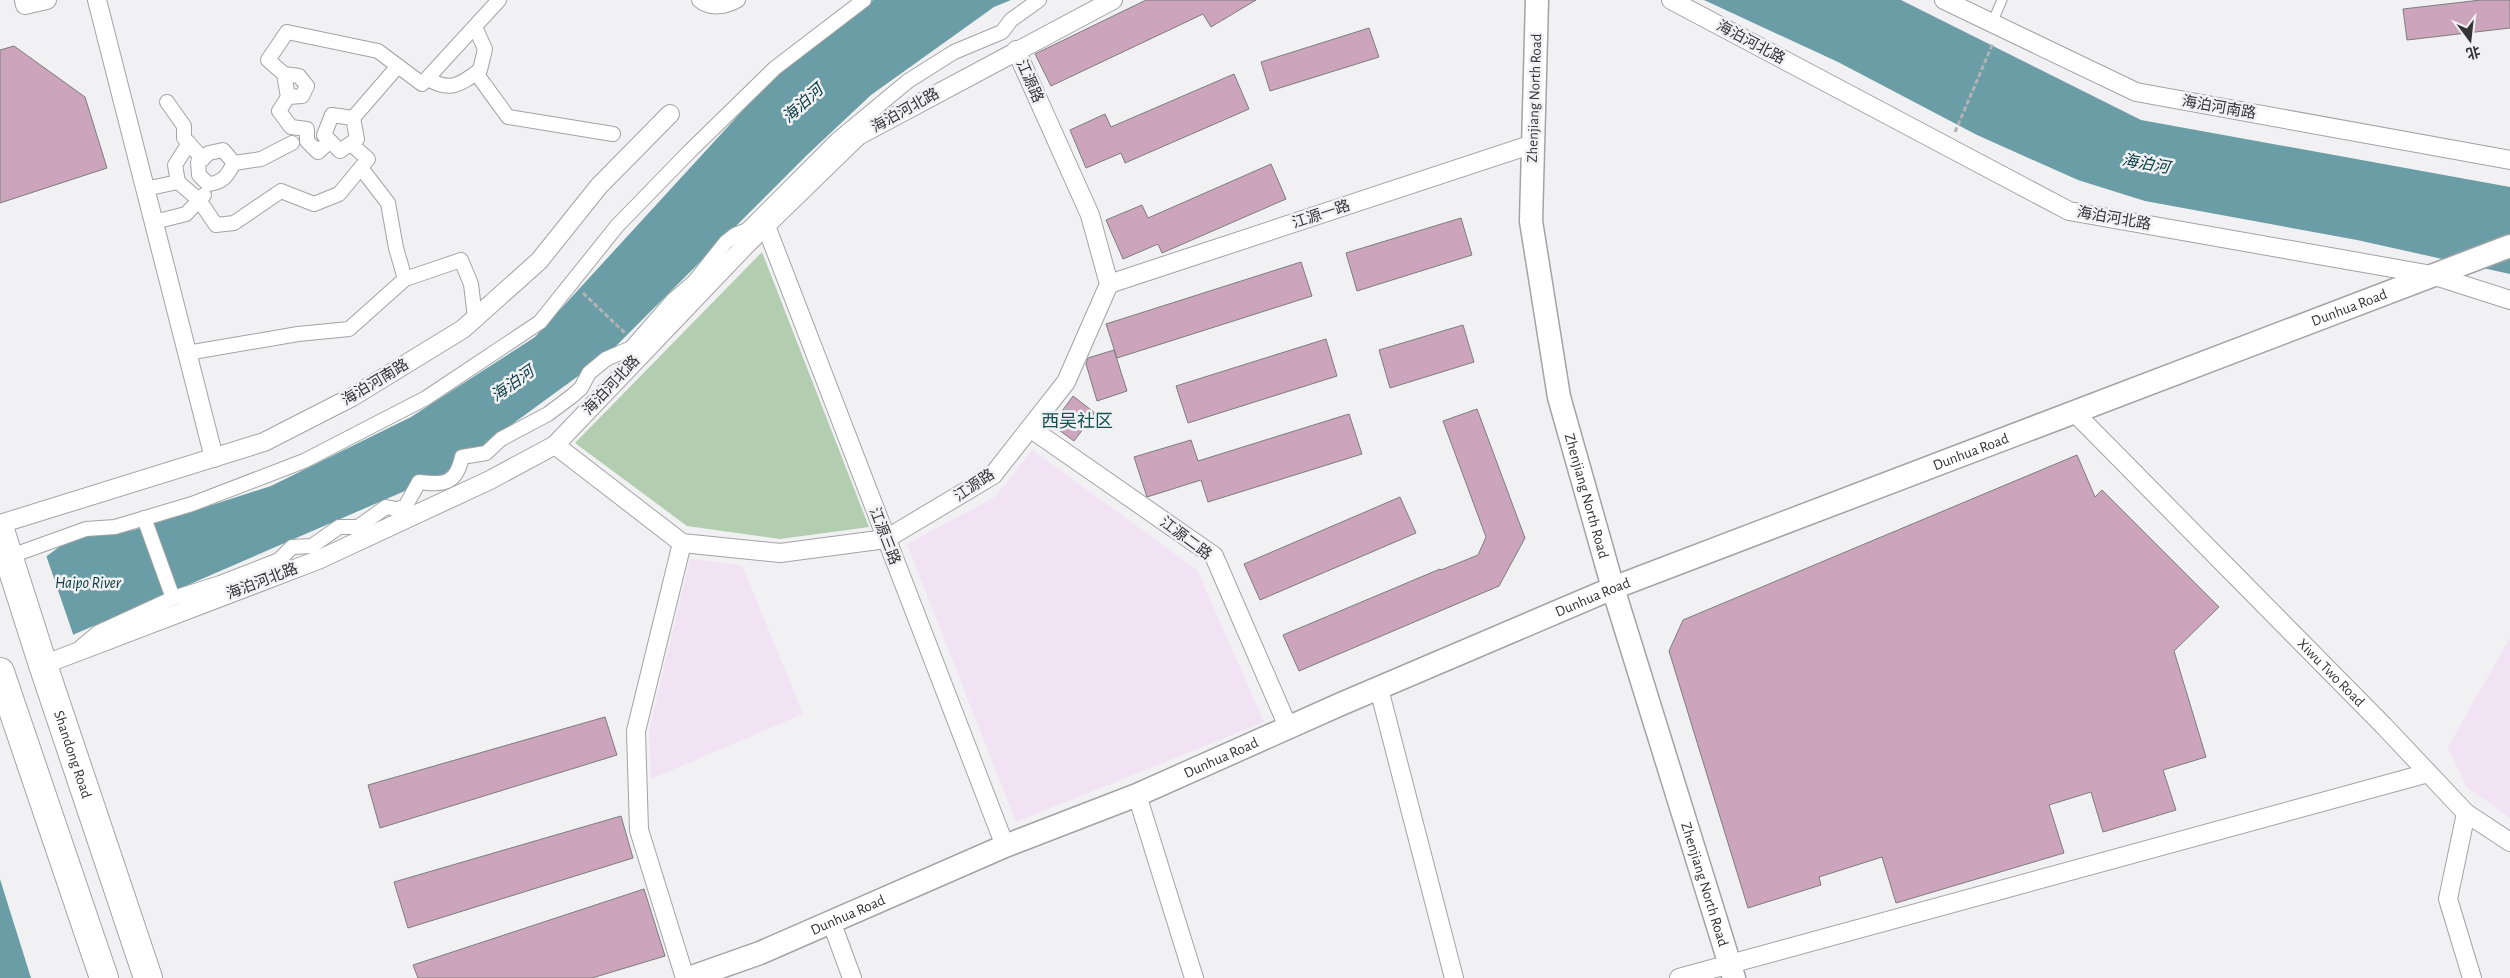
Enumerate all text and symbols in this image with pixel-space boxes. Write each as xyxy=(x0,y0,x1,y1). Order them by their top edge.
north arrow xyxy=(2445,15,2495,65)
street label: 海泊河北路 xyxy=(1714,16,1788,67)
street label: Zhenjiang North Road xyxy=(1525,33,1544,163)
text: 北 xyxy=(2465,43,2482,61)
street label: 江源路 xyxy=(1014,57,1046,105)
water label: 海泊河 xyxy=(779,79,828,126)
street label: 海泊河北路 xyxy=(868,84,942,135)
street label: 海泊河南路 xyxy=(2181,93,2257,121)
water label: 海泊河 xyxy=(2121,151,2174,177)
street label: 江源一路 xyxy=(1290,197,1352,231)
street label: 海泊河北路 xyxy=(2076,203,2153,232)
street label: Dunhua Road xyxy=(2309,287,2389,329)
street label: 海泊河北路 xyxy=(579,351,642,418)
street label: 海泊河南路 xyxy=(339,356,411,408)
water label: 海泊河 xyxy=(488,361,539,404)
district label: 西吴社区 xyxy=(1041,411,1113,431)
street label: Dunhua Road xyxy=(1931,431,2011,473)
street label: Zhenjiang North Road xyxy=(1562,432,1611,560)
street label: 江源路 xyxy=(951,466,997,504)
street label: 江源三路 xyxy=(867,505,903,567)
street label: 江源二路 xyxy=(1157,514,1215,562)
street label: 海泊河北路 xyxy=(224,559,300,602)
water label: Haipo River xyxy=(55,575,122,592)
street label: Dunhua Road xyxy=(1553,575,1633,620)
street label: Xiwu Two Road xyxy=(2294,636,2367,710)
street label: Shandong Road xyxy=(51,709,94,801)
street label: Dunhua Road xyxy=(1182,735,1261,781)
street label: Zhenjiang North Road xyxy=(1678,820,1731,949)
street label: Dunhua Road xyxy=(808,892,888,938)

